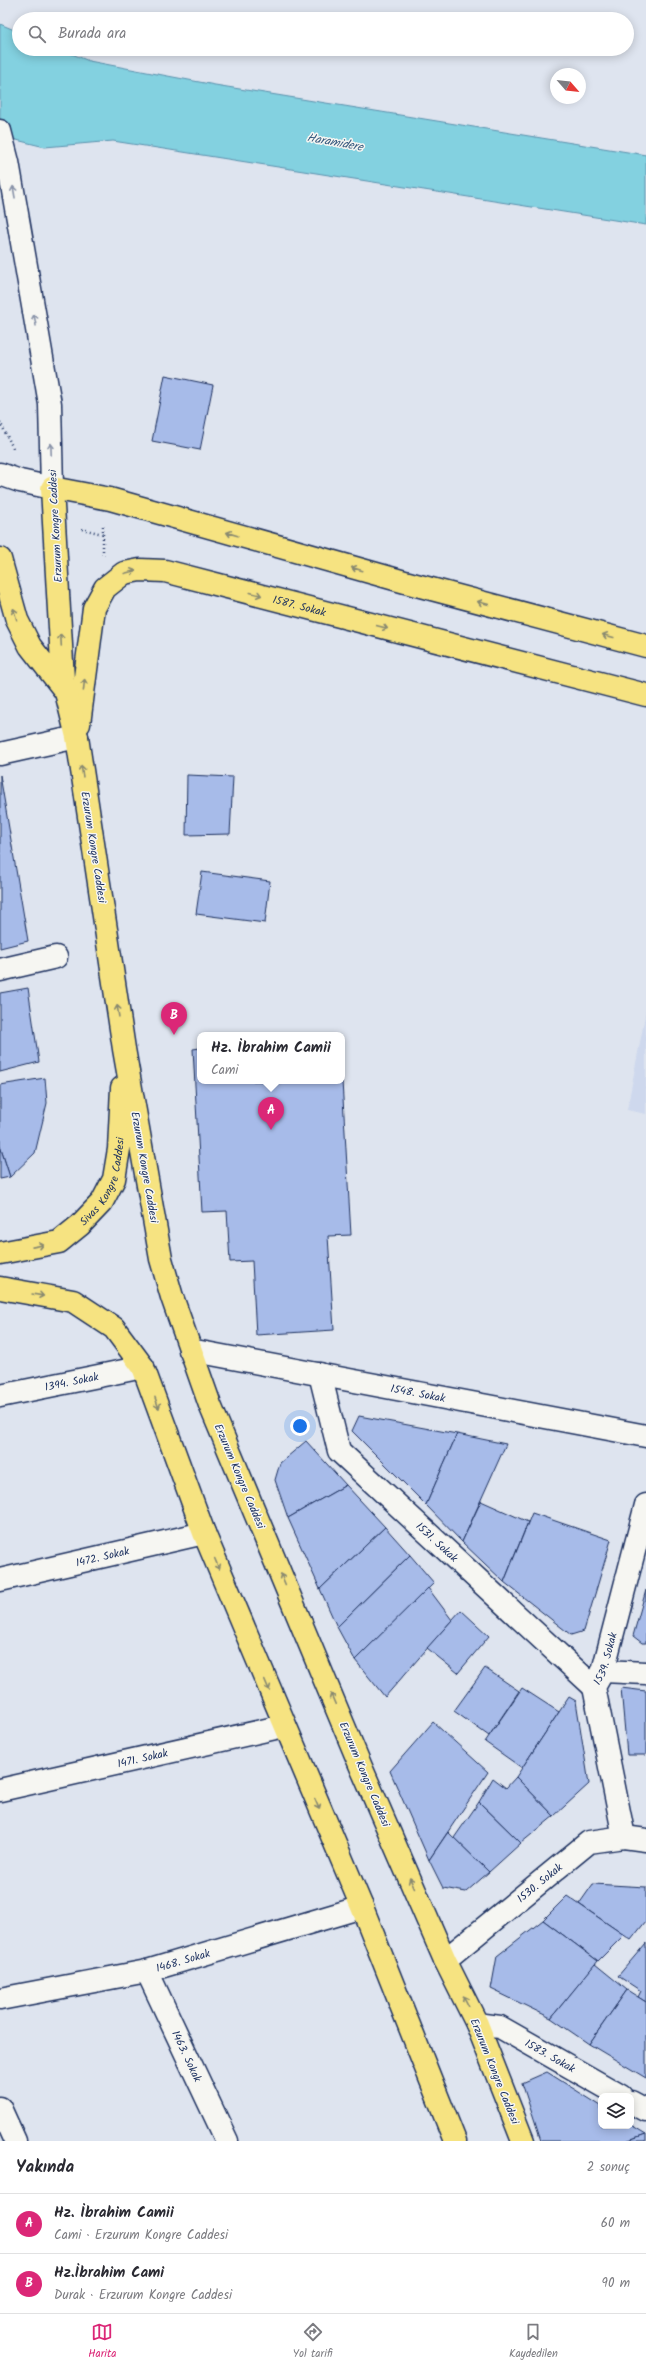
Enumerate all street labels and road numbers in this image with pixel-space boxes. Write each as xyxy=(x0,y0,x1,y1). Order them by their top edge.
street label: Erzurum Kongre Caddesi xyxy=(44,469,68,583)
street label: 1587. Sokak xyxy=(270,591,328,622)
street label: Erzurum Kongre Caddesi xyxy=(75,790,111,905)
street label: Erzurum Kongre Caddesi xyxy=(125,1110,163,1225)
street label: Sivas Kongre Caddesi xyxy=(76,1136,130,1231)
street label: 1394. Sokak xyxy=(43,1368,101,1397)
street label: 1548. Sokak xyxy=(389,1380,448,1408)
street label: Erzurum Kongre Caddesi xyxy=(209,1421,270,1532)
street label: 1531. Sokak xyxy=(411,1518,462,1568)
street label: 1472. Sokak xyxy=(74,1542,132,1572)
street label: 1539. Sokak xyxy=(589,1630,623,1689)
street label: Erzurum Kongre Caddesi xyxy=(334,1719,395,1830)
street label: 1471. Sokak xyxy=(116,1744,171,1773)
street label: 1530. Sokak xyxy=(513,1859,567,1908)
street label: 1468. Sokak xyxy=(154,1944,213,1978)
street label: Erzurum Kongre Caddesi xyxy=(465,2016,524,2127)
street label: 1463. Sokak xyxy=(166,2028,206,2086)
street label: 1583. Sokak xyxy=(521,2035,579,2079)

